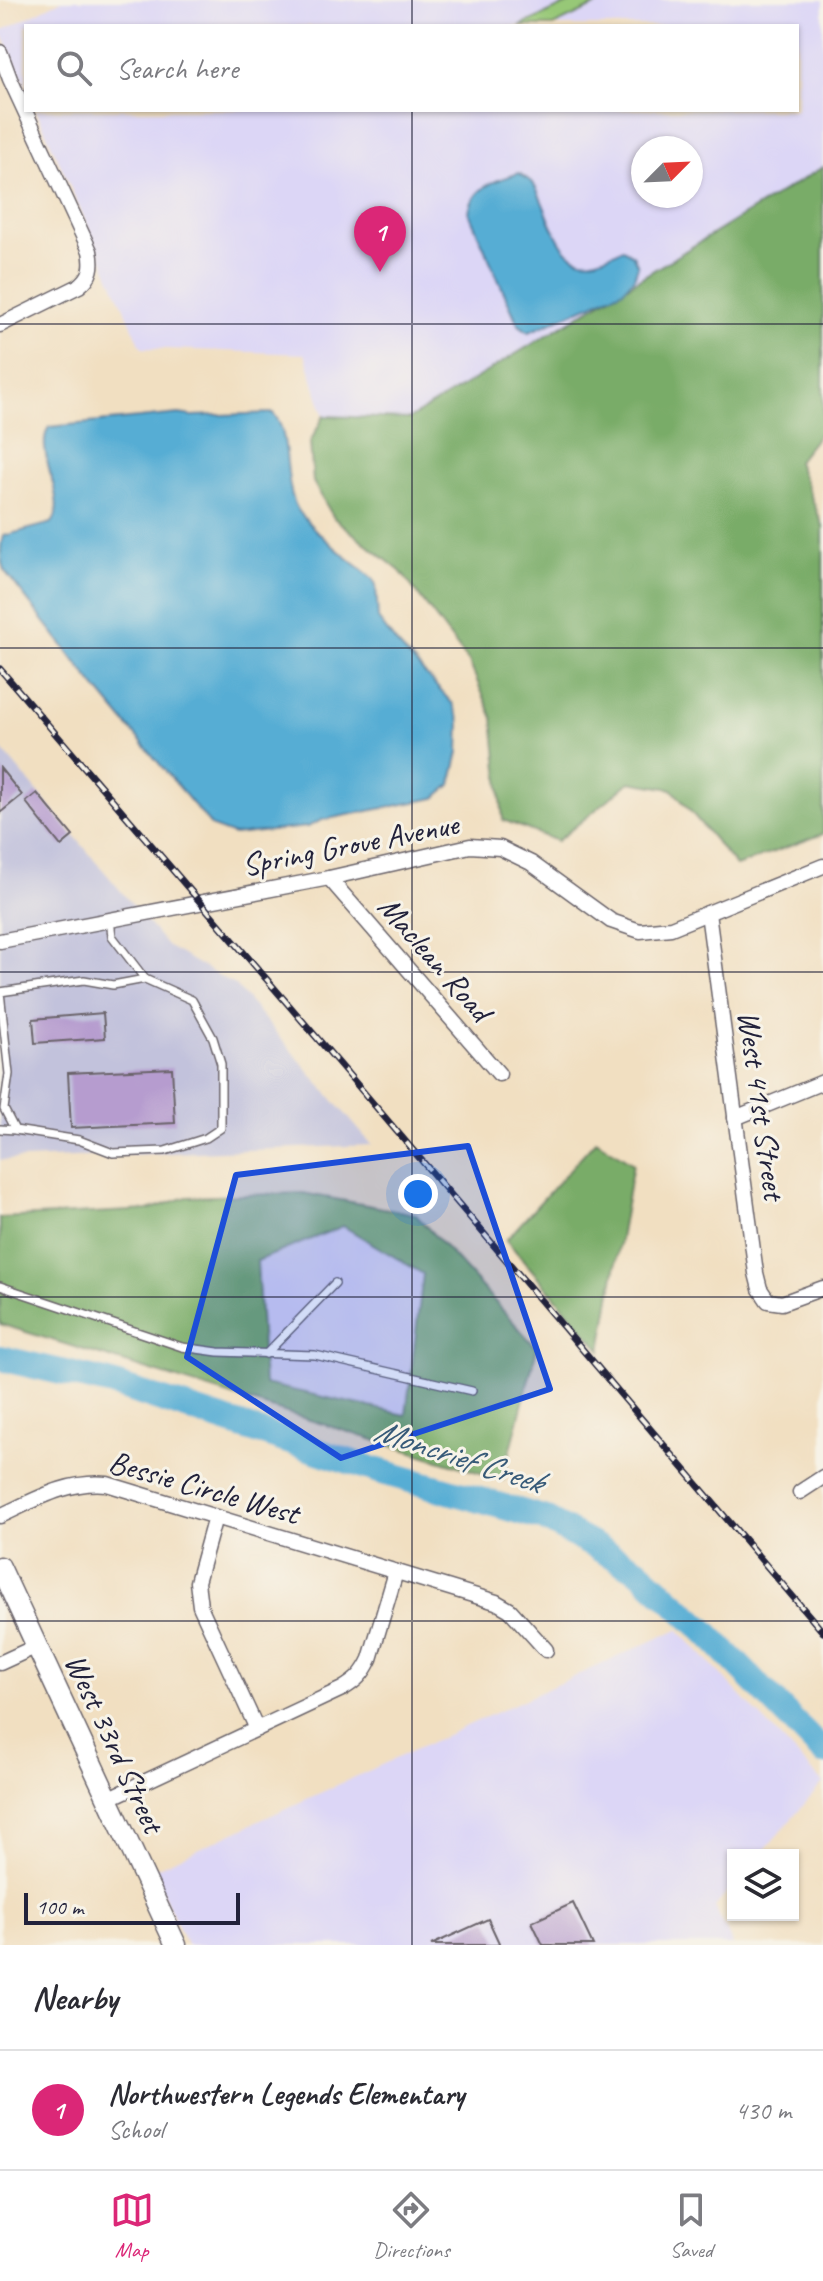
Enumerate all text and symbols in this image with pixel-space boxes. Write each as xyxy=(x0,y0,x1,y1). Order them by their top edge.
search box xyxy=(24,24,799,112)
icon: search xyxy=(52,46,96,90)
text: Search here xyxy=(116,49,238,87)
north arrow xyxy=(631,136,703,208)
pin: 1 xyxy=(354,206,406,272)
street label: Spring Grove Avenue xyxy=(239,803,464,886)
street label: Maclean Road xyxy=(369,887,503,1033)
street label: West 41st Street xyxy=(728,1008,796,1205)
your location xyxy=(398,1174,438,1214)
water label: Moncrief Creek xyxy=(369,1408,555,1505)
street label: Bessie Circle West xyxy=(104,1441,307,1535)
street label: West 33rd Street xyxy=(55,1647,175,1842)
map controls xyxy=(727,1849,799,1921)
button: layers xyxy=(727,1849,799,1921)
scale bar xyxy=(24,1889,240,1925)
text: 100 m xyxy=(36,1893,83,1921)
text: Nearby xyxy=(32,1976,118,2019)
text: Northwestern Legends Elementary xyxy=(108,2075,464,2113)
text: 1 xyxy=(52,2094,64,2127)
text: 430 m xyxy=(735,2094,791,2127)
text: School xyxy=(108,2113,164,2146)
tab: Map xyxy=(110,2188,154,2264)
tab: Directions xyxy=(373,2188,450,2264)
tab: Saved xyxy=(669,2188,713,2264)

